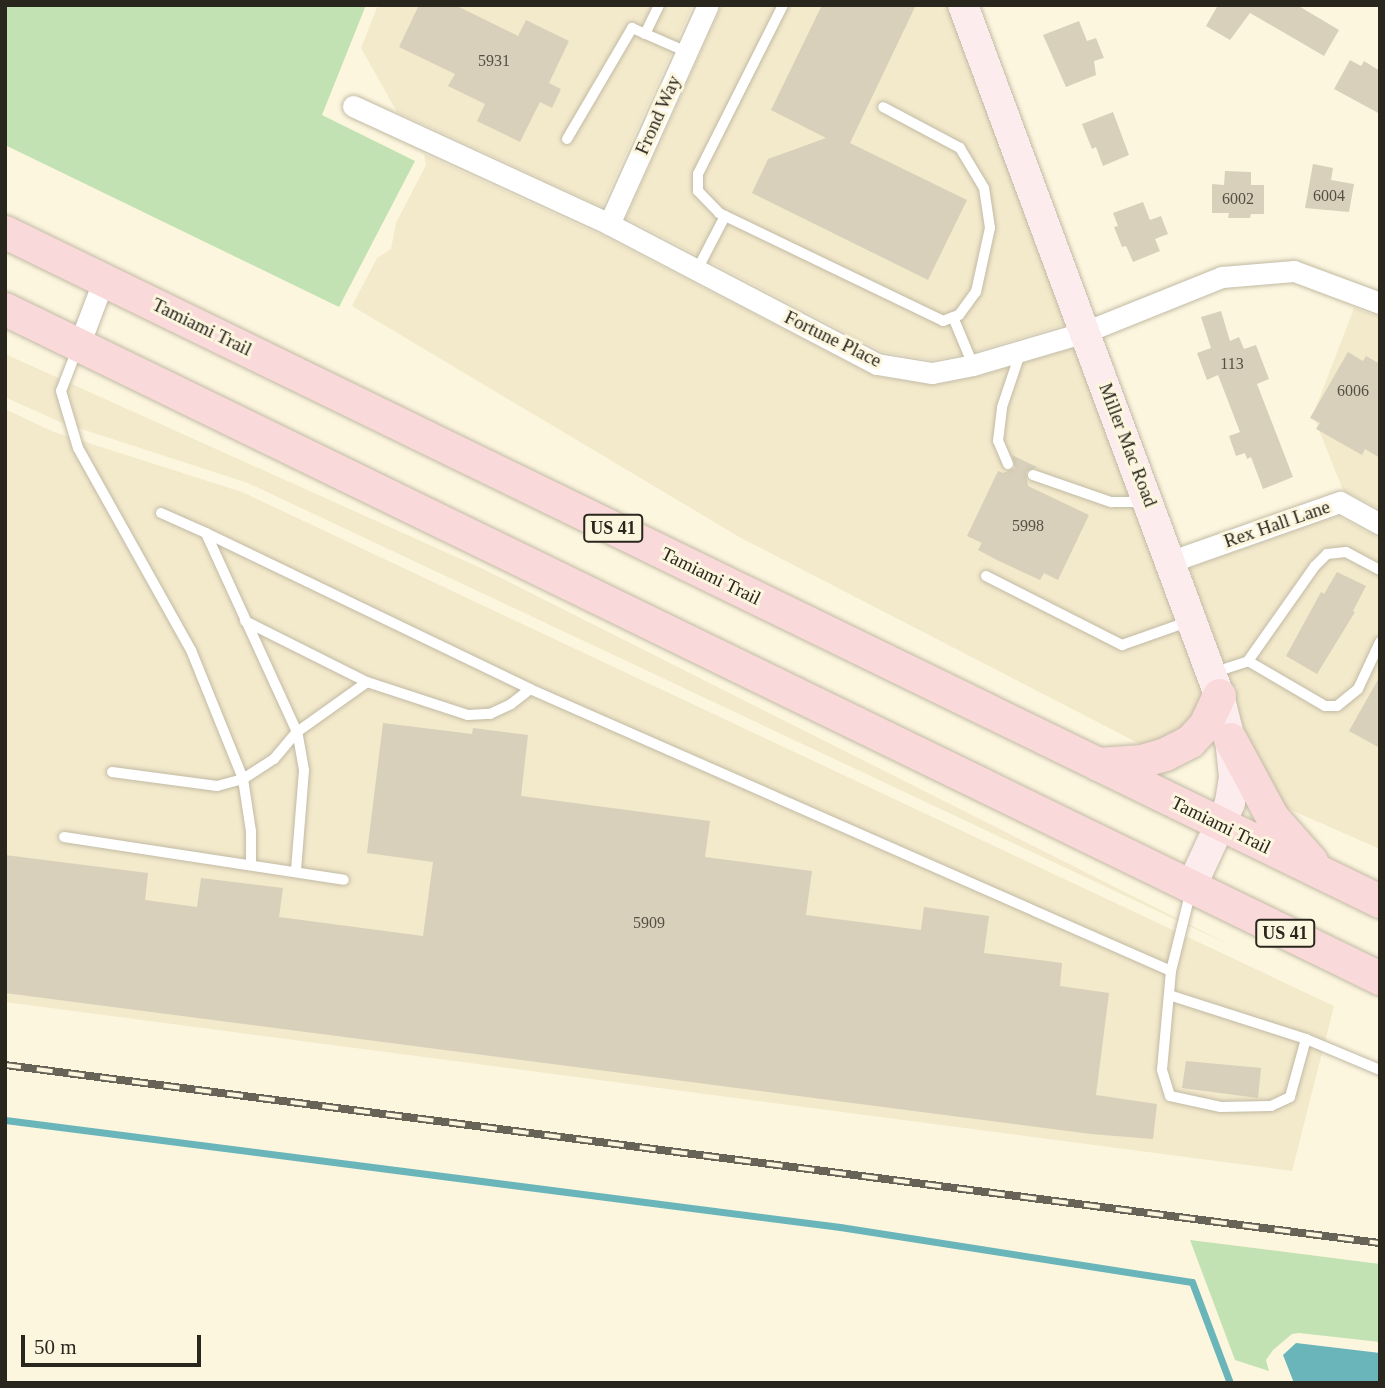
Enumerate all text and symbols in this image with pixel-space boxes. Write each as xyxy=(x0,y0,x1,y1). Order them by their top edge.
house number: 5931 xyxy=(478,51,510,71)
street label: Frond Way xyxy=(630,72,686,158)
house number: 6004 xyxy=(1313,186,1345,206)
house number: 6002 xyxy=(1222,189,1254,209)
street label: Tamiami Trail xyxy=(148,293,256,361)
street label: Fortune Place xyxy=(781,306,885,372)
house number: 113 xyxy=(1220,354,1244,374)
street label: Miller Mac Road xyxy=(1094,380,1162,510)
house number: 6006 xyxy=(1337,381,1369,401)
street label: Rex Hall Lane xyxy=(1221,495,1333,553)
road number: US 41 xyxy=(582,514,644,542)
house number: 5998 xyxy=(1012,516,1044,536)
street label: Tamiami Trail xyxy=(657,542,765,610)
street label: Tamiami Trail xyxy=(1167,791,1275,859)
house number: 5909 xyxy=(633,913,665,933)
road number: US 41 xyxy=(1254,918,1316,948)
scale bar xyxy=(24,1322,205,1366)
text: 50 m xyxy=(34,1335,77,1359)

